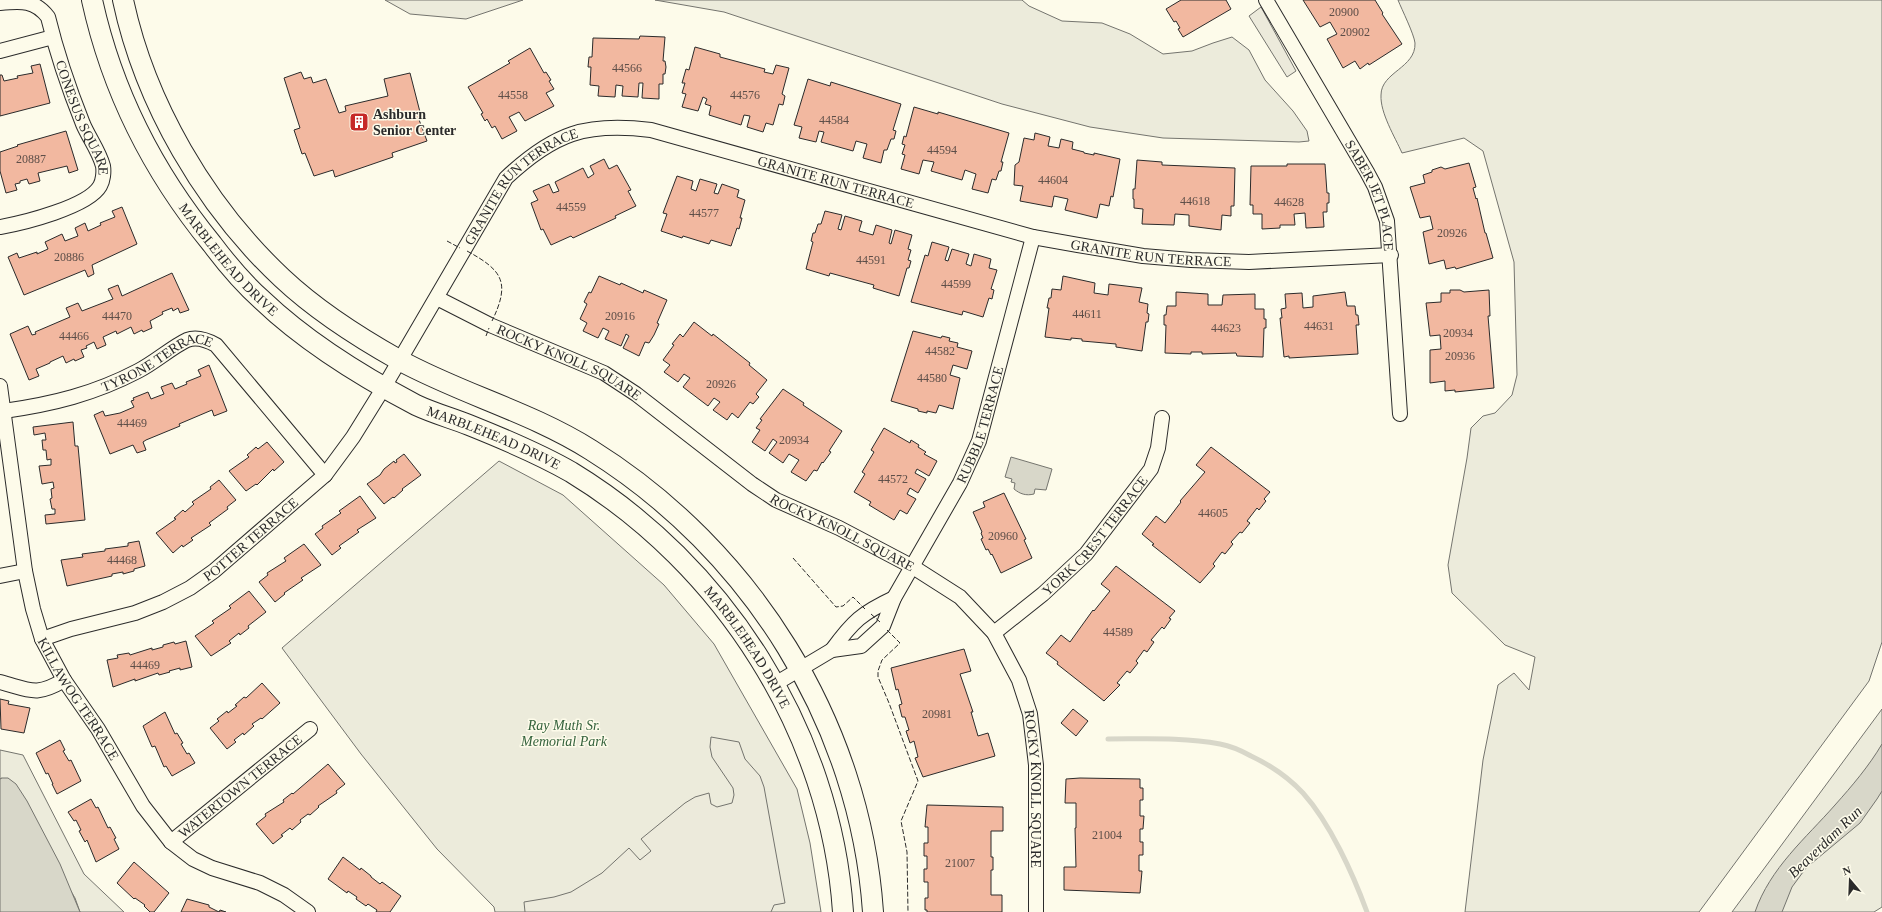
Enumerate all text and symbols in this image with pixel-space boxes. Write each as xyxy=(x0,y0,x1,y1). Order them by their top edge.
house number: 20900 xyxy=(1329,5,1359,19)
house number: 20902 xyxy=(1340,25,1370,39)
street label: CONESUS SQUARE xyxy=(53,58,111,175)
house number: 44566 xyxy=(612,61,642,75)
house number: 44558 xyxy=(498,88,528,102)
house number: 44576 xyxy=(730,88,760,102)
place label: Ashburn Senior Center xyxy=(373,107,456,138)
building icon: Ashburn Senior Center xyxy=(348,111,370,133)
house number: 44584 xyxy=(819,113,849,127)
street label: GRANITE RUN TERRACE xyxy=(461,125,580,248)
street label: SABER JET PLACE xyxy=(1342,137,1396,251)
house number: 44594 xyxy=(927,143,957,157)
house number: 20887 xyxy=(16,152,46,166)
street label: GRANITE RUN TERRACE xyxy=(756,153,916,211)
house number: 44604 xyxy=(1038,173,1068,187)
house number: 44618 xyxy=(1180,194,1210,208)
house number: 44628 xyxy=(1274,195,1304,209)
street label: MARBLEHEAD DRIVE xyxy=(176,200,281,319)
house number: 44559 xyxy=(556,200,586,214)
house number: 44577 xyxy=(689,206,719,220)
house number: 20926 xyxy=(1437,226,1467,240)
street label: GRANITE RUN TERRACE xyxy=(1070,236,1232,269)
house number: 20886 xyxy=(54,250,84,264)
house number: 44591 xyxy=(856,253,886,267)
house number: 44599 xyxy=(941,277,971,291)
house number: 44611 xyxy=(1072,307,1102,321)
house number: 44470 xyxy=(102,309,132,323)
house number: 20916 xyxy=(605,309,635,323)
house number: 44631 xyxy=(1304,319,1334,333)
street label: ROCKY KNOLL SQUARE xyxy=(495,321,644,403)
house number: 44623 xyxy=(1211,321,1241,335)
house number: 20934 xyxy=(1443,326,1473,340)
house number: 44466 xyxy=(59,329,89,343)
street label: TYRONE TERRACE xyxy=(99,330,215,394)
house number: 44582 xyxy=(925,344,955,358)
house number: 20936 xyxy=(1445,349,1475,363)
street label: RUBBLE TERRACE xyxy=(953,365,1006,485)
house number: 44580 xyxy=(917,371,947,385)
house number: 20926 xyxy=(706,377,736,391)
street label: MARBLEHEAD DRIVE xyxy=(425,403,563,472)
house number: 44469 xyxy=(117,416,147,430)
house number: 20934 xyxy=(779,433,809,447)
house number: 44572 xyxy=(878,472,908,486)
street label: YORK CREST TERRACE xyxy=(1039,473,1151,598)
street label: ROCKY KNOLL SQUARE xyxy=(767,491,917,574)
street label: POTTER TERRACE xyxy=(200,494,301,584)
house number: 44605 xyxy=(1198,506,1228,520)
house number: 20960 xyxy=(988,529,1018,543)
house number: 44468 xyxy=(107,553,137,567)
street label: MARBLEHEAD DRIVE xyxy=(702,583,793,711)
house number: 44589 xyxy=(1103,625,1133,639)
street label: KILLAWOG TERRACE xyxy=(35,635,122,763)
house number: 44469 xyxy=(130,658,160,672)
house number: 20981 xyxy=(922,707,952,721)
street label: ROCKY KNOLL SQUARE xyxy=(1022,709,1044,868)
park label: Ray Muth Sr. Memorial Park xyxy=(520,718,608,749)
street label: WATERTOWN TERRACE xyxy=(175,731,305,840)
water label: Beaverdam Run xyxy=(1785,803,1865,881)
house number: 21004 xyxy=(1092,828,1122,842)
house number: 21007 xyxy=(945,856,975,870)
north arrow xyxy=(1830,860,1870,900)
text: N xyxy=(1841,864,1853,878)

